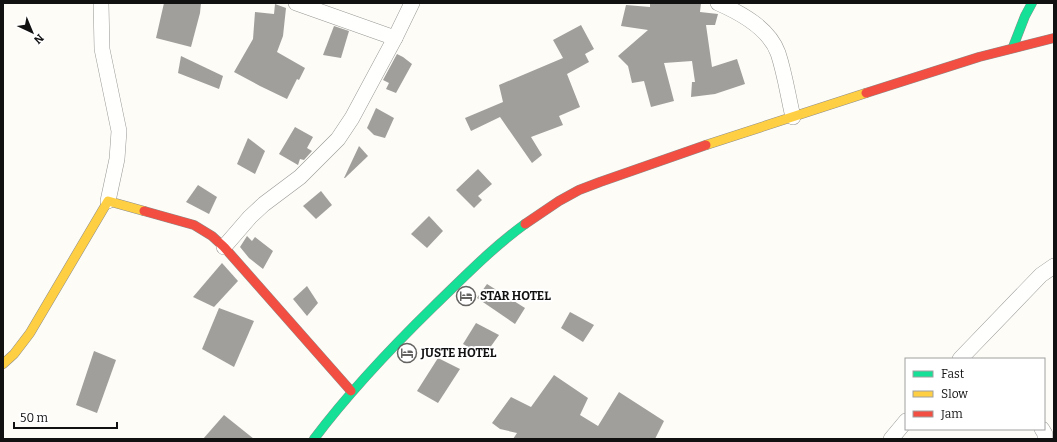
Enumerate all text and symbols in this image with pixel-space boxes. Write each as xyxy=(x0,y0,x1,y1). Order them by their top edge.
north arrow xyxy=(12,12,52,52)
text: N xyxy=(31,31,46,47)
hotel icon: STAR HOTEL xyxy=(455,285,477,307)
place label: STAR HOTEL xyxy=(480,289,551,303)
hotel icon: JUSTE HOTEL xyxy=(396,342,418,364)
place label: JUSTE HOTEL xyxy=(420,346,497,360)
legend xyxy=(905,358,1045,430)
text: Fast xyxy=(941,367,965,381)
text: Slow xyxy=(941,387,968,401)
scale bar xyxy=(14,404,117,430)
text: Jam xyxy=(940,407,963,421)
text: 50 m xyxy=(20,411,49,425)

